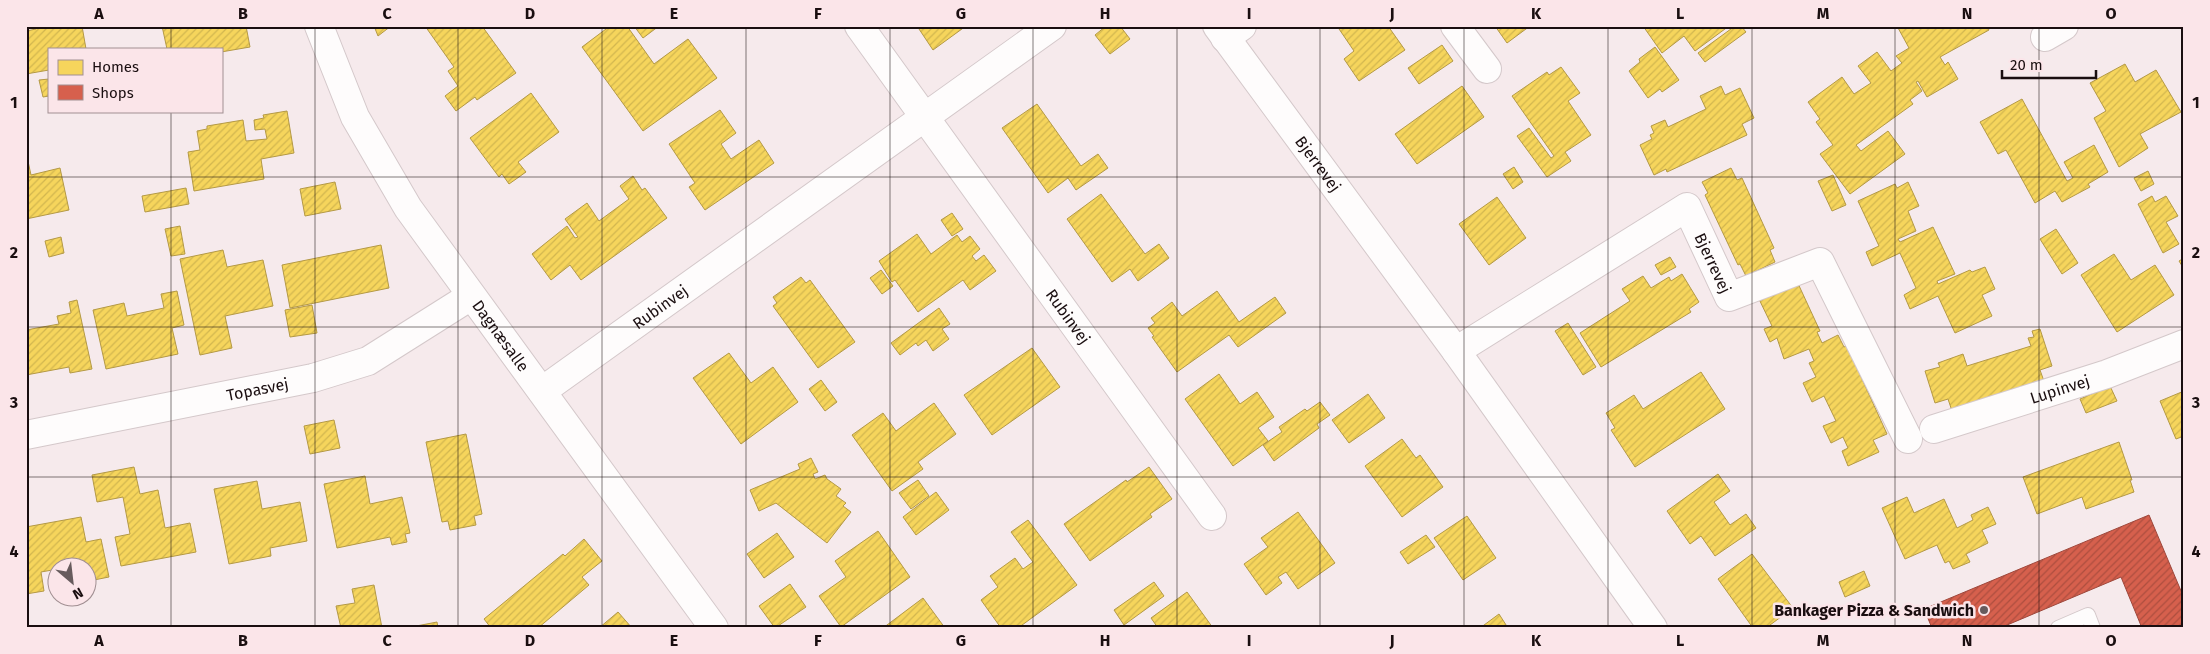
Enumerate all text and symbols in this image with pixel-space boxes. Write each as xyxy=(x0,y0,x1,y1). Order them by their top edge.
text: A xyxy=(93,4,104,23)
text: B xyxy=(238,4,248,23)
text: C xyxy=(382,4,392,23)
text: D xyxy=(525,4,535,23)
text: E xyxy=(670,4,678,23)
text: F xyxy=(814,4,822,23)
text: G xyxy=(956,4,966,23)
text: H xyxy=(1100,4,1110,23)
text: I xyxy=(1247,4,1251,23)
text: J xyxy=(1388,4,1395,23)
text: K xyxy=(1531,4,1542,23)
text: L xyxy=(1676,4,1684,23)
text: M xyxy=(1817,4,1830,23)
text: N xyxy=(1962,4,1972,23)
text: O xyxy=(2105,4,2117,23)
legend xyxy=(48,48,222,112)
scale bar xyxy=(2002,48,2096,80)
text: 20 m xyxy=(2010,56,2043,74)
text: Homes xyxy=(92,58,139,76)
text: Shops xyxy=(92,84,134,102)
text: 1 xyxy=(10,93,18,112)
text: 1 xyxy=(2192,93,2200,112)
street label: Bjerrevej xyxy=(1291,132,1345,196)
street label: Bjerrevej xyxy=(1690,230,1735,296)
text: 2 xyxy=(10,243,18,262)
text: 2 xyxy=(2192,243,2200,262)
street label: Rubinvej xyxy=(629,281,691,333)
street label: Rubinvej xyxy=(1042,286,1094,348)
street label: Dagnæsalle xyxy=(468,296,533,375)
street label: Lupinvej xyxy=(2028,371,2092,408)
street label: Topasvej xyxy=(225,374,290,405)
text: 3 xyxy=(9,393,18,412)
text: 3 xyxy=(2191,393,2200,412)
text: 4 xyxy=(9,542,19,561)
text: 4 xyxy=(2191,542,2201,561)
north arrow xyxy=(48,556,98,606)
text: N xyxy=(70,583,86,603)
place label: Bankager Pizza & Sandwich xyxy=(1774,601,1974,620)
marker: Bankager Pizza & Sandwich xyxy=(1978,604,1990,616)
text: A xyxy=(93,631,104,650)
text: B xyxy=(238,631,248,650)
text: C xyxy=(382,631,392,650)
text: D xyxy=(525,631,535,650)
text: E xyxy=(670,631,678,650)
text: F xyxy=(814,631,822,650)
text: G xyxy=(956,631,966,650)
text: H xyxy=(1100,631,1110,650)
text: I xyxy=(1247,631,1251,650)
text: J xyxy=(1388,631,1395,650)
text: K xyxy=(1531,631,1542,650)
text: L xyxy=(1676,631,1684,650)
text: M xyxy=(1817,631,1830,650)
text: N xyxy=(1962,631,1972,650)
text: O xyxy=(2105,631,2117,650)

